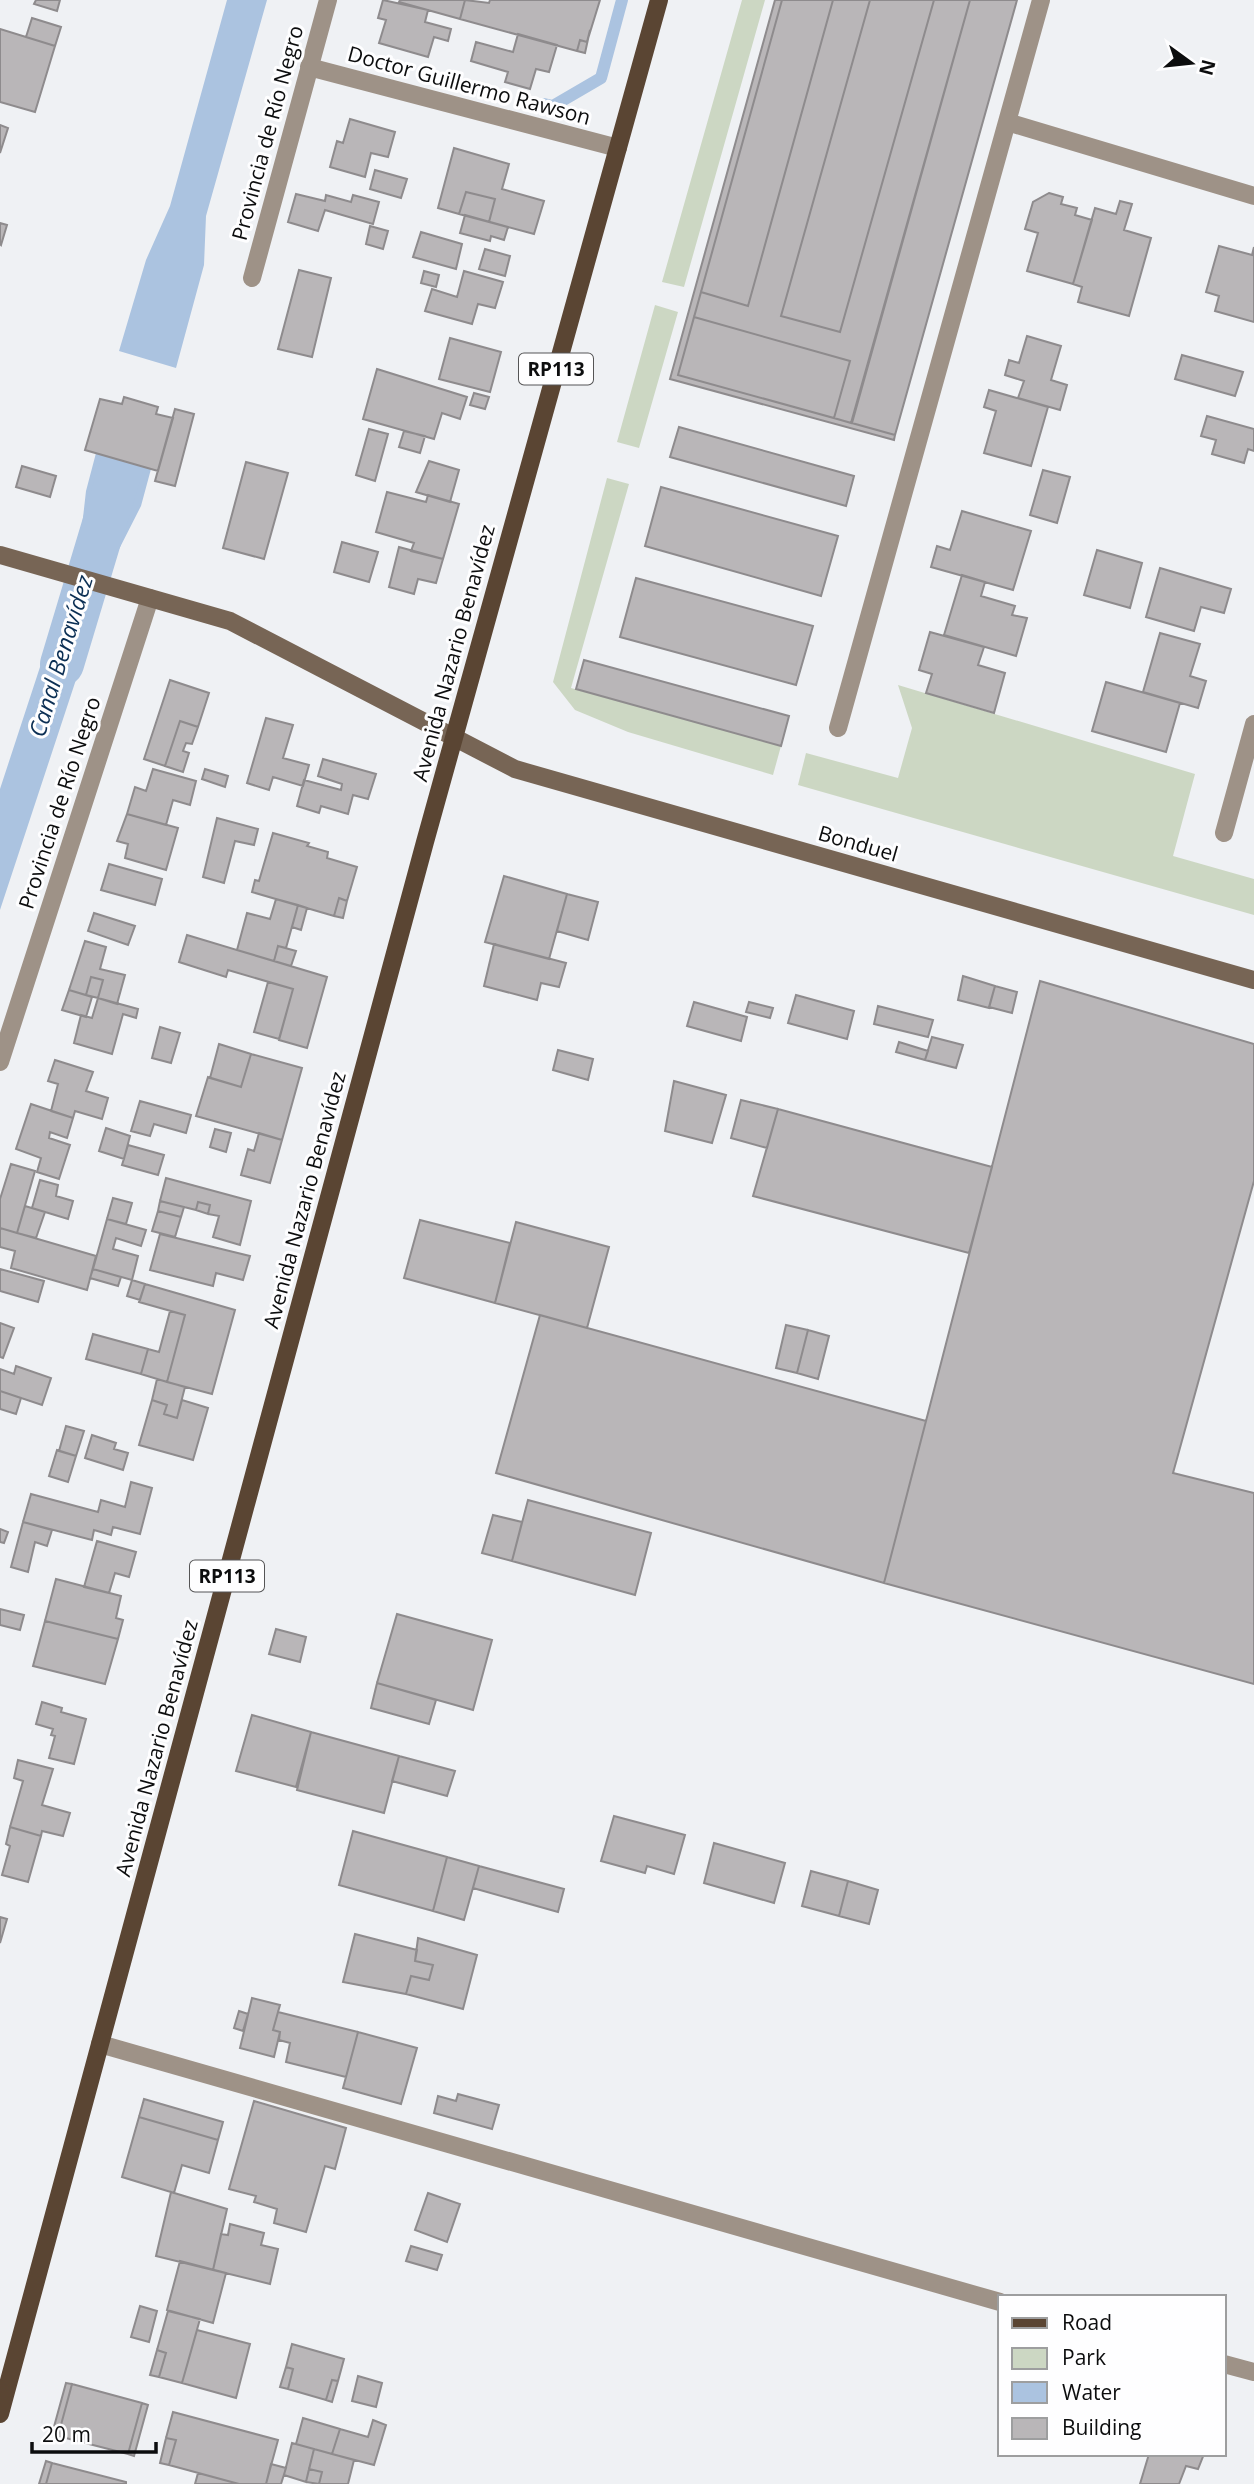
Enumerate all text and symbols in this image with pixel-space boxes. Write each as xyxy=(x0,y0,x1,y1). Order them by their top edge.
street label: Provincia de Río Negro xyxy=(225,22,309,243)
north arrow xyxy=(1156,28,1226,98)
street label: Doctor Guillermo Rawson xyxy=(345,39,594,131)
text: N xyxy=(1193,57,1222,78)
road number: RP113 xyxy=(519,354,593,384)
street label: Avenida Nazario Benavídez xyxy=(405,521,501,784)
water label: Canal Benavídez xyxy=(20,570,100,740)
street label: Provincia de Río Negro xyxy=(11,693,107,912)
street label: Bonduel xyxy=(815,818,902,868)
street label: Avenida Nazario Benavídez xyxy=(256,1068,352,1331)
road number: RP113 xyxy=(190,1560,264,1592)
street label: Avenida Nazario Benavídez xyxy=(108,1616,204,1879)
legend xyxy=(998,2295,1226,2456)
text: Road xyxy=(1062,2308,1112,2336)
text: Park xyxy=(1062,2343,1106,2371)
text: Water xyxy=(1062,2378,1121,2406)
scale bar xyxy=(32,2410,156,2454)
text: Building xyxy=(1062,2413,1141,2441)
text: 20 m xyxy=(42,2420,91,2448)

